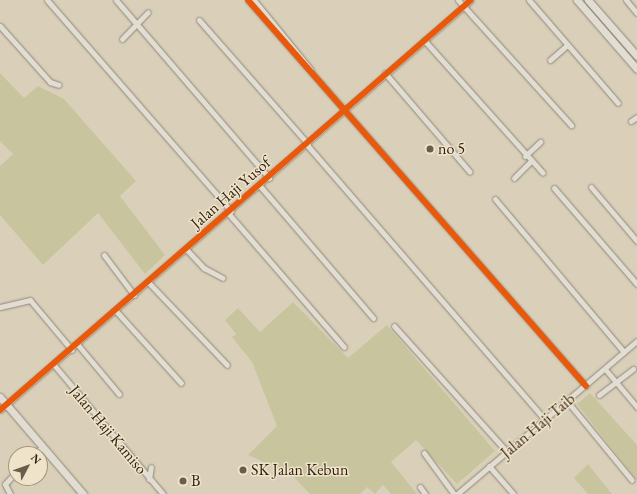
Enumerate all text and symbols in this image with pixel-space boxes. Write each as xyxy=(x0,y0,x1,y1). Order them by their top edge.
place label: no 5 xyxy=(438,139,465,159)
marker: no 5 xyxy=(425,144,435,154)
street label: Jalan Haji Yusof xyxy=(187,153,275,233)
street label: Jalan Haji Kamiso xyxy=(65,382,151,478)
street label: Jalan Haji Taib xyxy=(497,389,579,463)
north arrow xyxy=(8,446,48,486)
text: N xyxy=(28,451,45,467)
place label: SK Jalan Kebun xyxy=(251,460,348,480)
marker: SK Jalan Kebun xyxy=(238,465,248,475)
place label: B xyxy=(191,471,200,491)
marker: B xyxy=(178,476,188,486)

